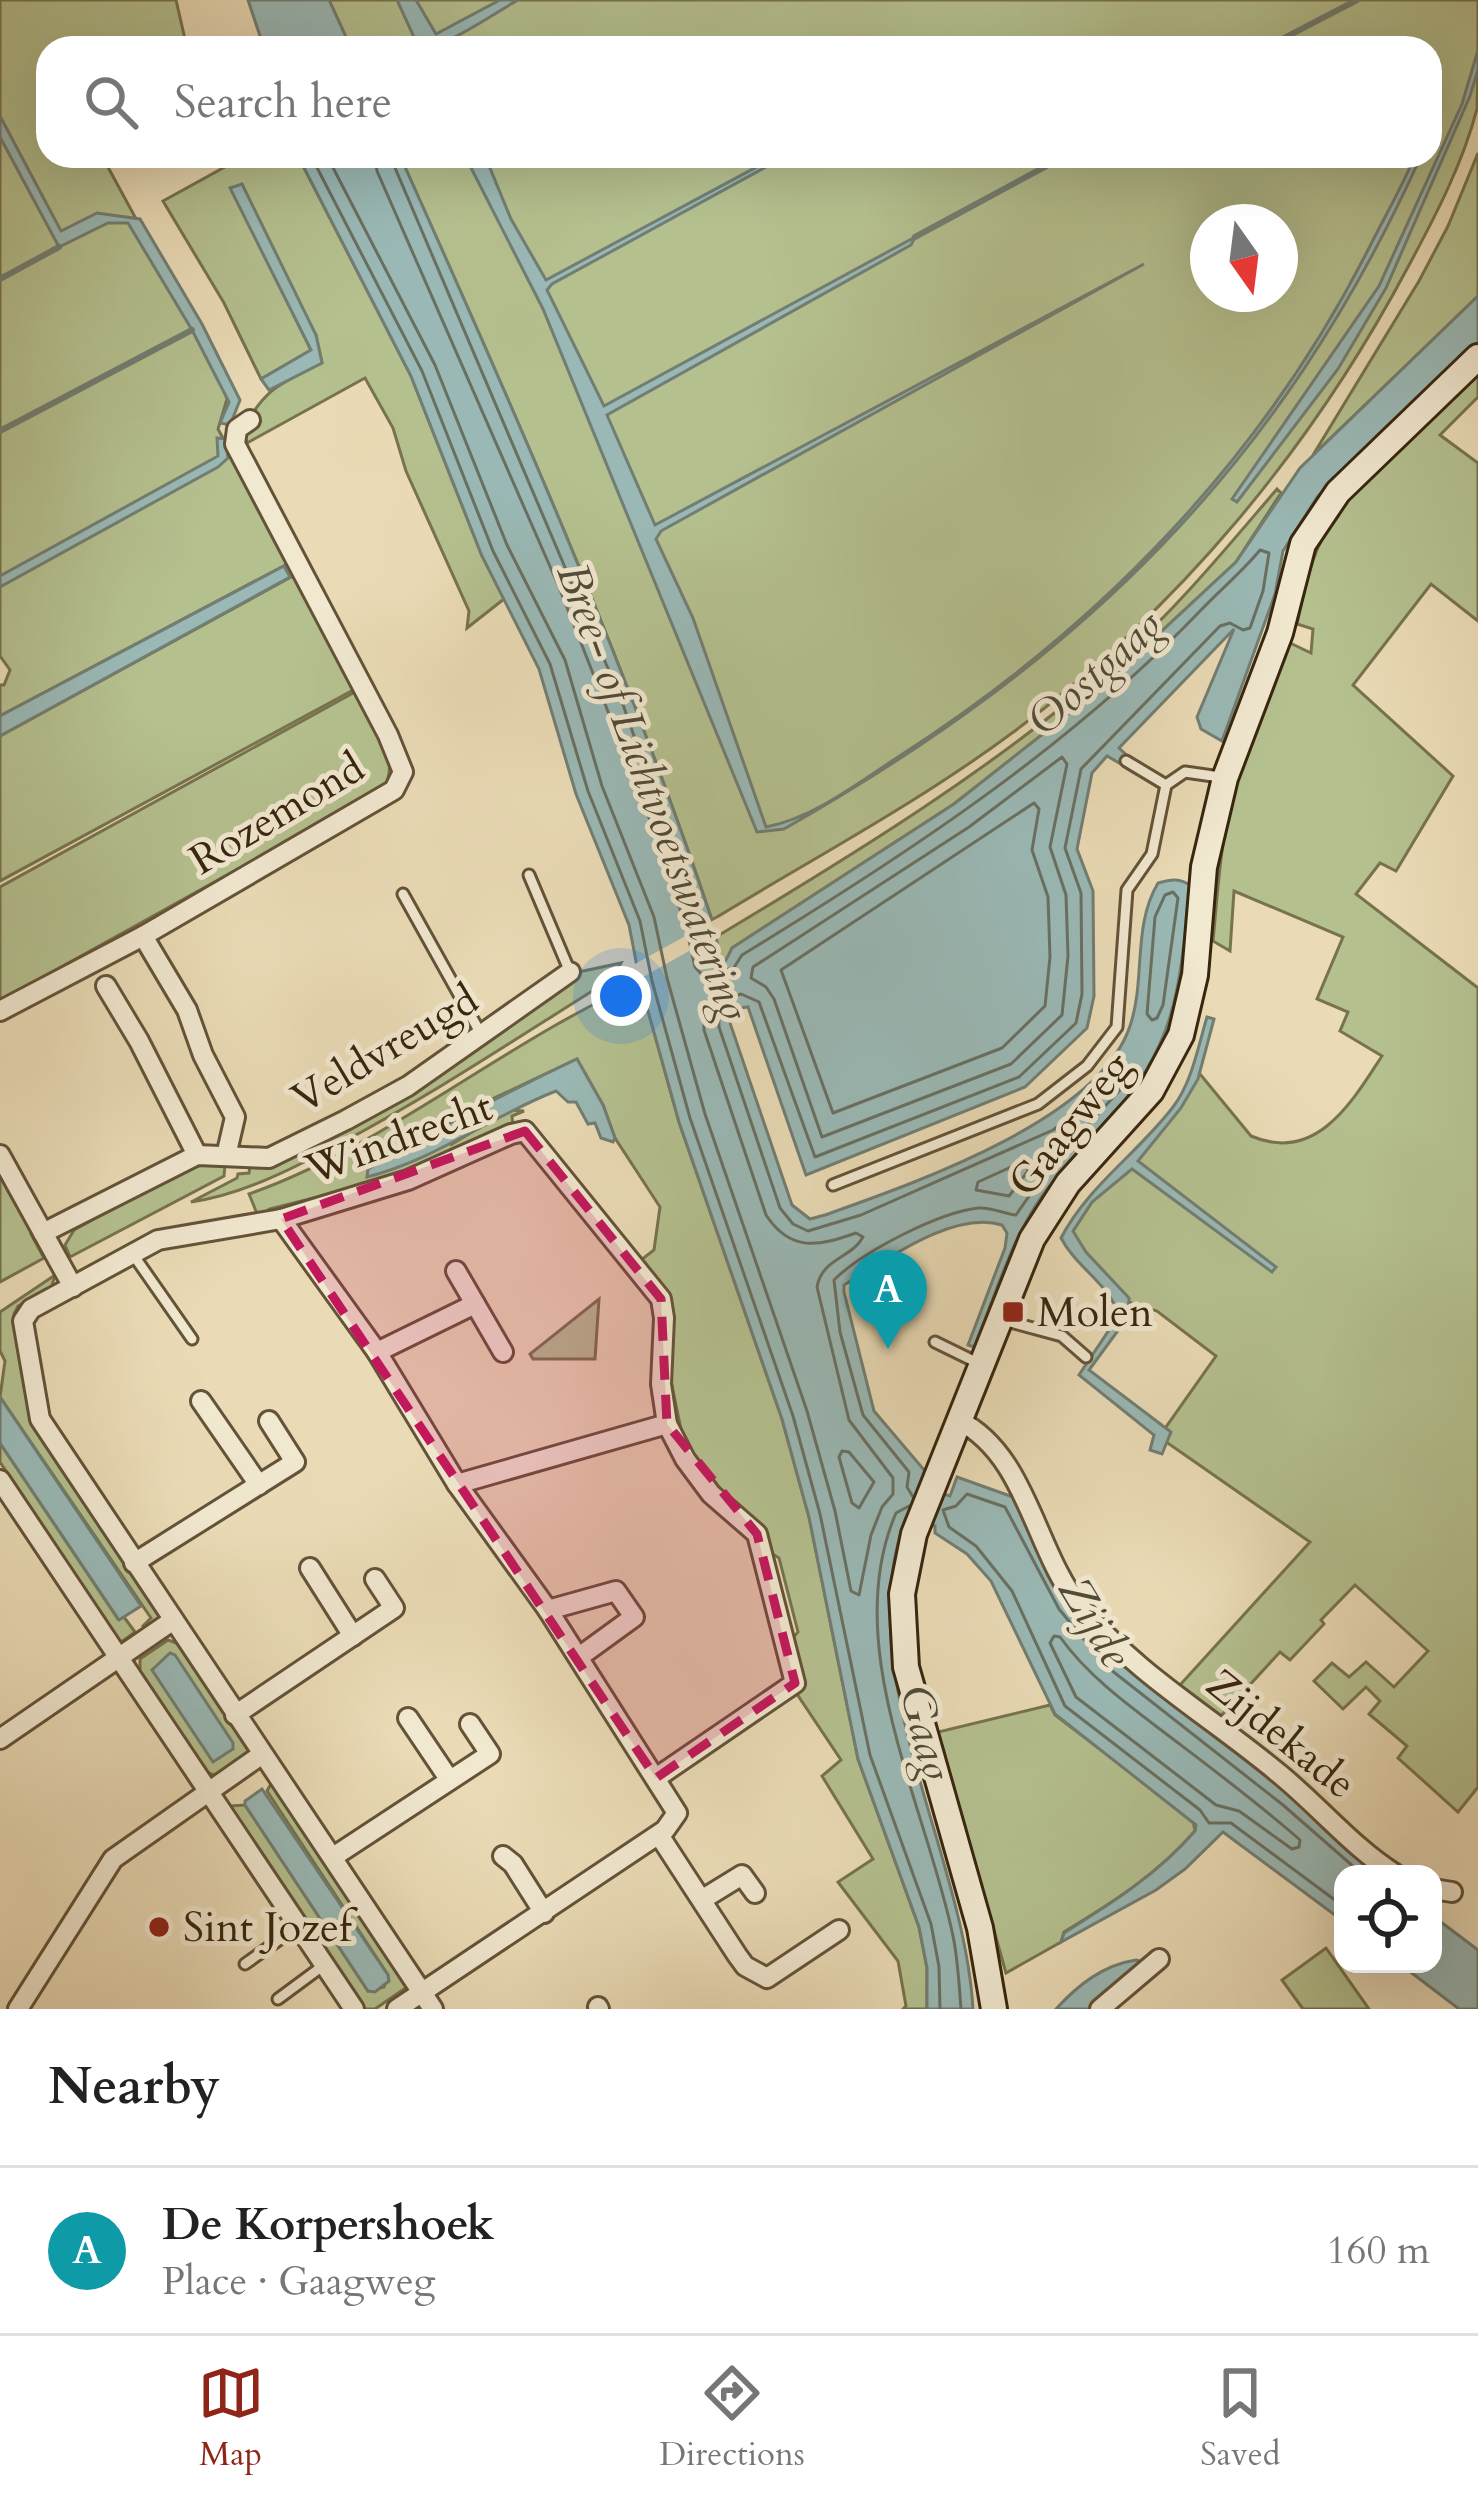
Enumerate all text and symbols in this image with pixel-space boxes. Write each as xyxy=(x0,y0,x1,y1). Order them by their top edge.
search box xyxy=(36,36,1442,168)
icon: search xyxy=(78,69,144,135)
text: Search here xyxy=(174,72,392,133)
north arrow xyxy=(1190,204,1298,312)
water label: Bree- of Lichtvoetswatering xyxy=(542,555,764,1029)
water label: Oostgaag xyxy=(1014,596,1176,750)
street label: Rozemond xyxy=(179,740,375,888)
your location xyxy=(591,966,651,1026)
street label: Veldvreugd xyxy=(281,971,489,1127)
street label: Gaagweg xyxy=(995,1039,1145,1208)
street label: Windrecht xyxy=(297,1078,500,1198)
pin: A xyxy=(849,1250,927,1349)
place label: Molen xyxy=(1037,1284,1153,1341)
marker: Molen xyxy=(1000,1299,1026,1325)
water label: Zijde xyxy=(1044,1565,1146,1680)
street label: Zijdekade xyxy=(1194,1656,1368,1812)
water label: Gaag xyxy=(885,1679,967,1787)
map controls xyxy=(1334,1865,1442,1973)
button: locate xyxy=(1334,1865,1442,1973)
place label: Sint Jozef xyxy=(183,1899,358,1956)
marker: Sint Jozef xyxy=(146,1914,172,1940)
text: Nearby xyxy=(48,2052,220,2122)
text: De Korpershoek xyxy=(162,2194,494,2255)
text: A xyxy=(72,2224,102,2277)
text: 160 m xyxy=(1327,2224,1430,2277)
text: Place · Gaagweg xyxy=(162,2255,435,2308)
tab: Map xyxy=(198,2360,264,2477)
tab: Directions xyxy=(659,2360,805,2477)
tab: Saved xyxy=(1200,2360,1280,2477)

